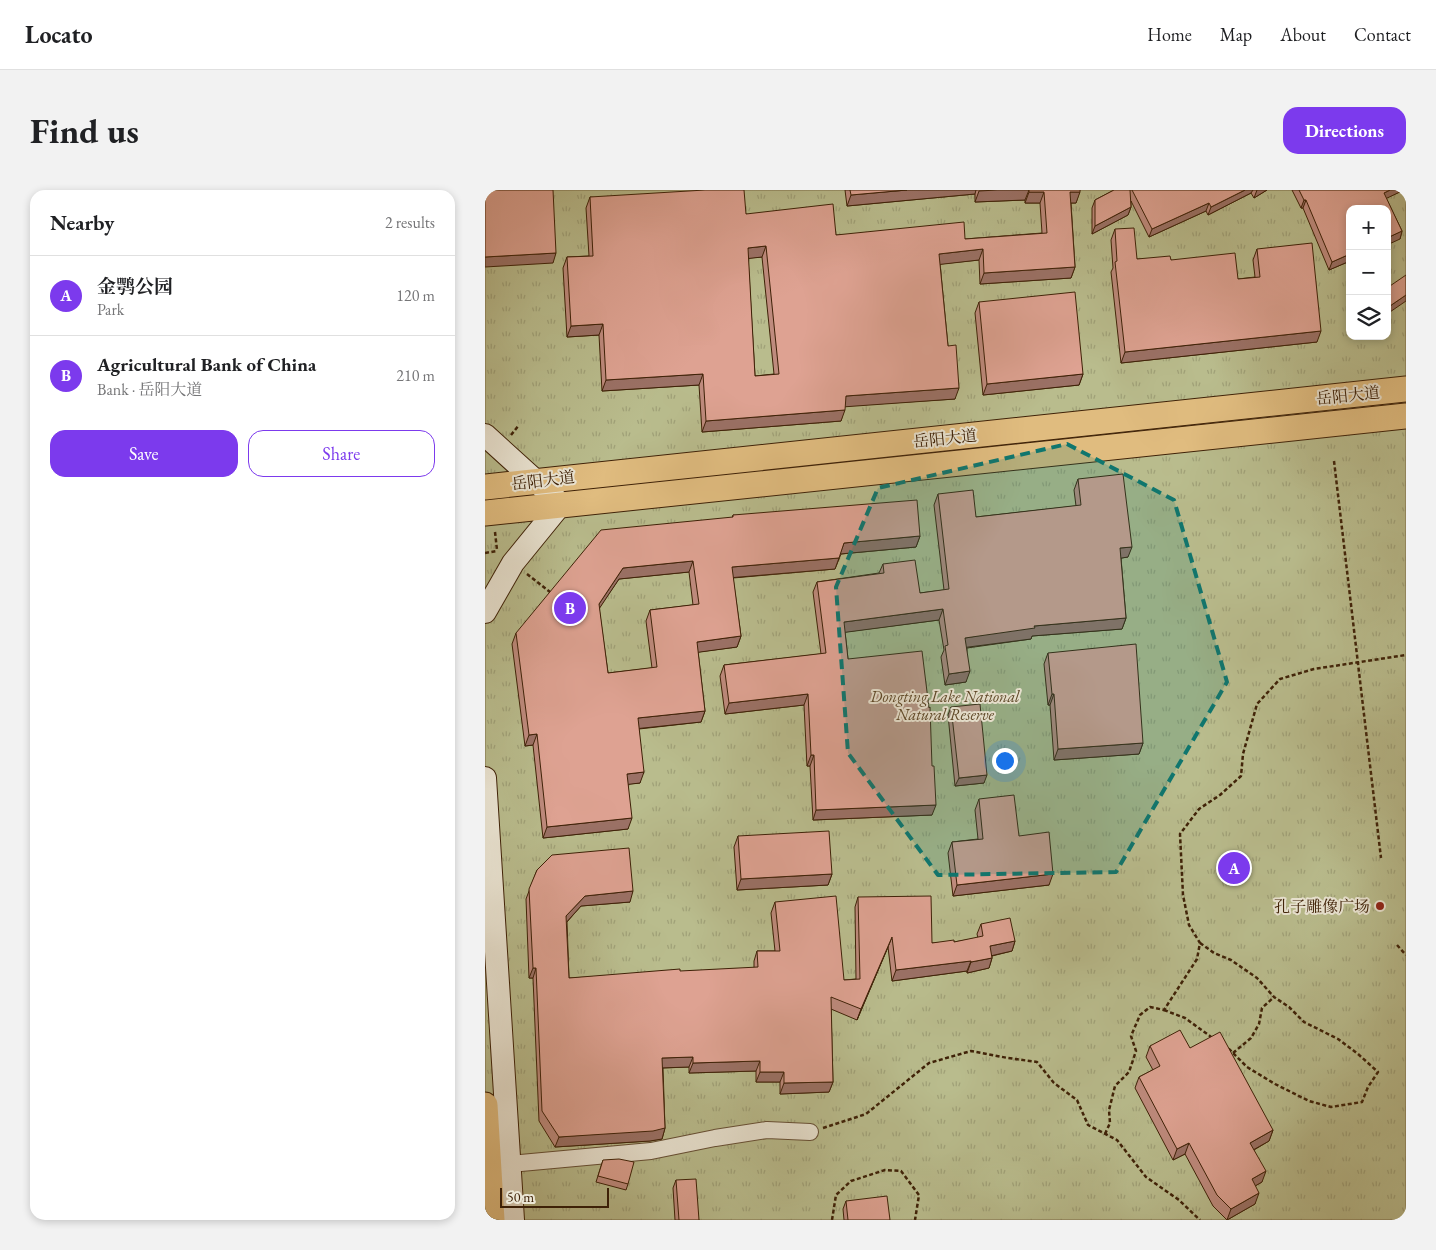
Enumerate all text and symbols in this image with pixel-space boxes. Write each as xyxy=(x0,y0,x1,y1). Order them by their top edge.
text: Locato xyxy=(25,19,93,50)
text: Home xyxy=(1147,23,1192,46)
text: Map xyxy=(1220,23,1252,46)
text: About xyxy=(1280,23,1326,46)
text: Contact xyxy=(1354,23,1411,46)
button: Directions xyxy=(1283,107,1406,154)
text: Find us xyxy=(30,108,139,153)
map controls xyxy=(1346,205,1391,340)
button: + xyxy=(1346,205,1391,250)
text: Nearby xyxy=(50,209,114,236)
text: 2 results xyxy=(385,212,435,233)
button: − xyxy=(1346,250,1391,295)
text: 金鹗公园 xyxy=(97,274,173,299)
text: A xyxy=(60,285,72,306)
text: 120 m xyxy=(396,285,435,306)
button: layers xyxy=(1346,295,1391,340)
text: Park xyxy=(97,299,124,320)
text: Agricultural Bank of China xyxy=(97,352,316,377)
text: B xyxy=(61,365,71,386)
text: 210 m xyxy=(396,365,435,386)
text: Bank · 岳阳大道 xyxy=(97,379,202,400)
street label: 岳阳大道 xyxy=(1315,382,1381,409)
street label: 岳阳大道 xyxy=(912,425,978,452)
button: Save xyxy=(50,430,238,477)
button: Share xyxy=(248,430,435,477)
street label: 岳阳大道 xyxy=(510,466,576,495)
pin: B xyxy=(554,589,586,627)
park label: Dongting Lake National Natural Reserve xyxy=(869,686,1020,725)
your location xyxy=(992,748,1018,774)
pin: A xyxy=(1218,849,1250,887)
place label: 孔子雕像广场 xyxy=(1274,896,1370,917)
marker: 孔子雕像广场 xyxy=(1374,900,1386,912)
scale bar xyxy=(500,1185,609,1208)
text: 50 m xyxy=(507,1188,534,1206)

